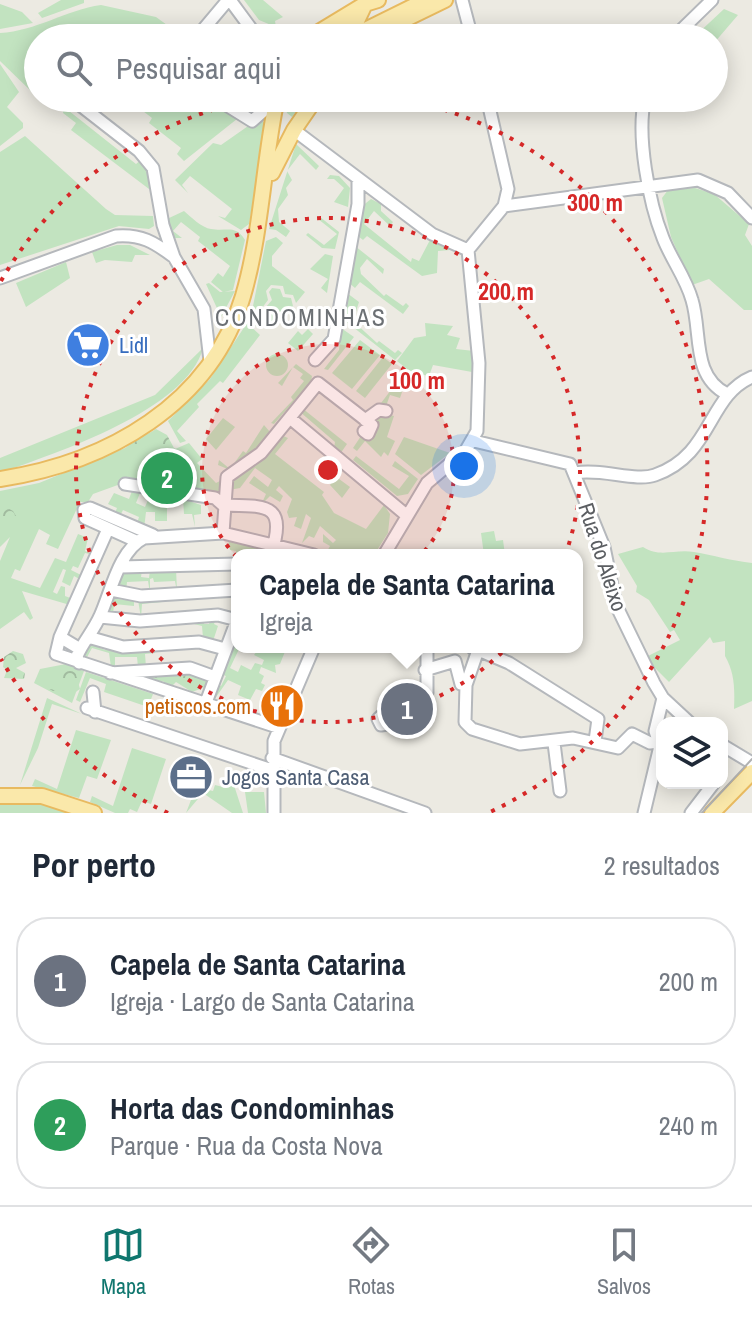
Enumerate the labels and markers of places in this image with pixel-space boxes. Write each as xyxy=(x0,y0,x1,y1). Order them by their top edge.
supermarket icon: Lidl xyxy=(64,321,112,369)
place label: Lidl xyxy=(119,330,148,360)
pin: 2 xyxy=(141,448,193,508)
centre of rings xyxy=(314,456,342,484)
pin: 1 xyxy=(381,679,433,739)
restaurant icon: petiscos.com xyxy=(258,682,306,730)
place label: petiscos.com xyxy=(145,691,251,721)
office icon: Jogos Santa Casa xyxy=(167,753,215,801)
place label: Jogos Santa Casa xyxy=(222,762,369,792)

